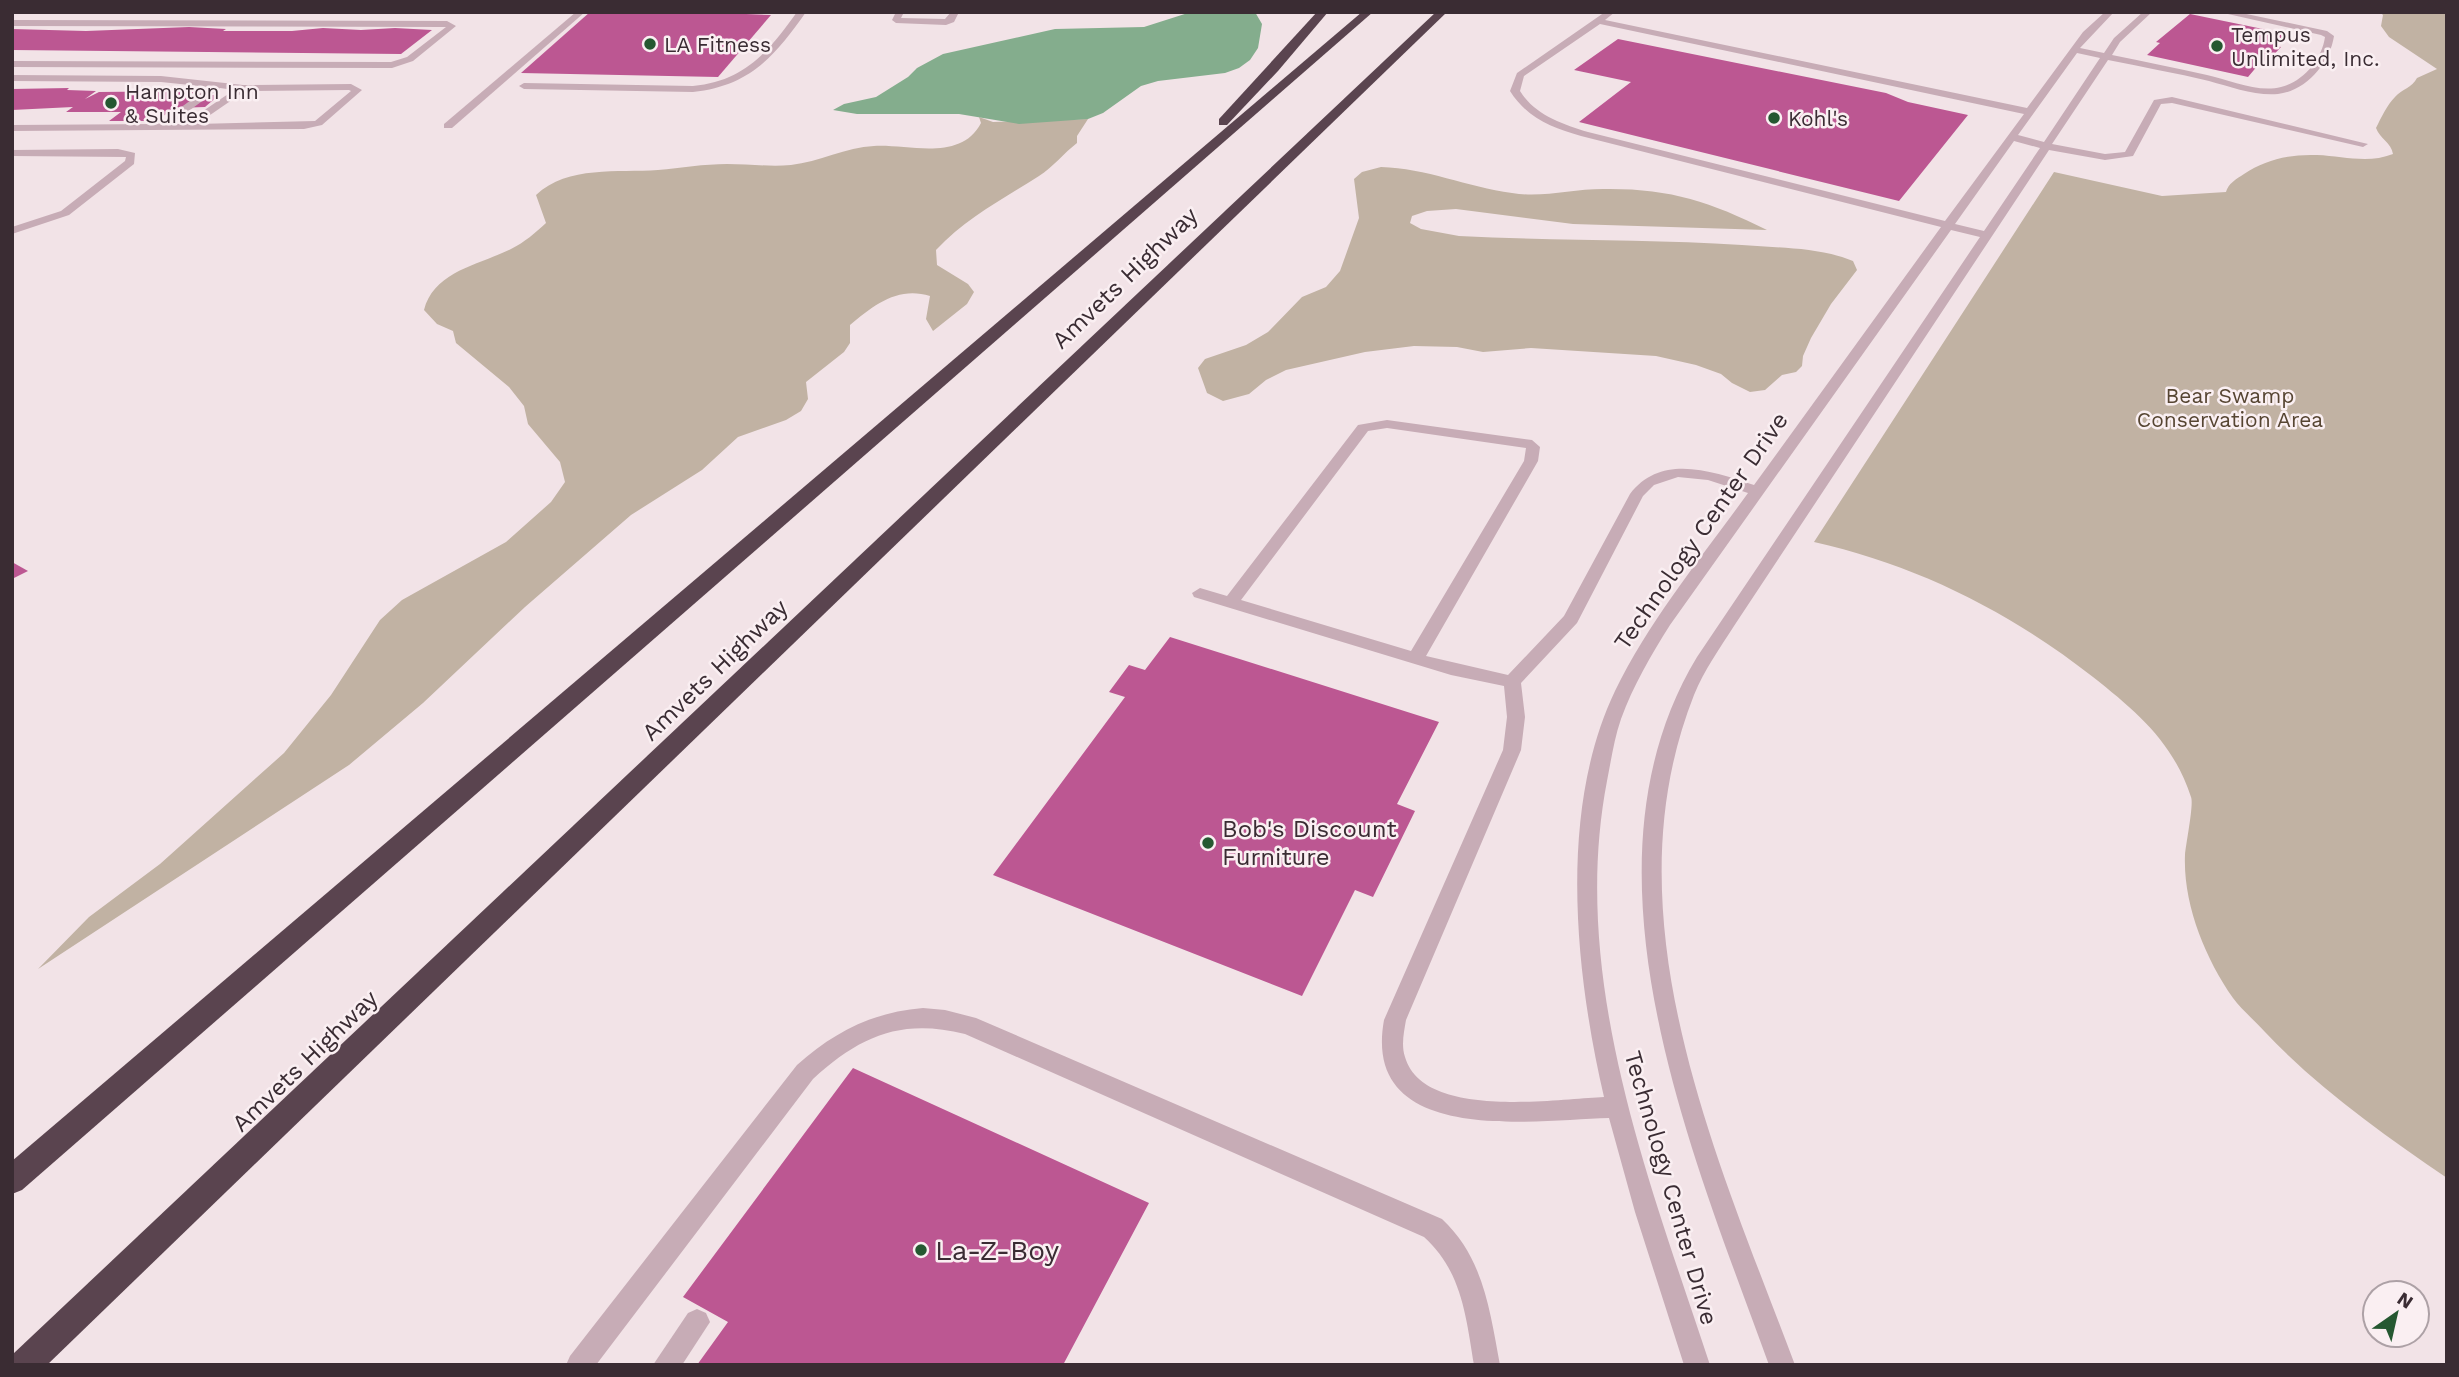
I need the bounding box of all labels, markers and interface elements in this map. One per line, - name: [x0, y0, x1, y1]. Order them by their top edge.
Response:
- place label: Tempus Unlimited, Inc.: [2231, 22, 2380, 71]
- place label: LA Fitness: [664, 32, 771, 57]
- marker: LA Fitness: [642, 36, 658, 52]
- marker: Tempus Unlimited, Inc.: [2209, 38, 2225, 54]
- place label: Hampton Inn & Suites: [125, 79, 259, 128]
- marker: Hampton Inn & Suites: [103, 95, 119, 111]
- place label: Kohl's: [1788, 106, 1848, 131]
- marker: Kohl's: [1766, 110, 1782, 126]
- street label: Amvets Highway: [1046, 201, 1204, 355]
- park label: Bear Swamp Conservation Area: [2137, 383, 2323, 432]
- street label: Technology Center Drive: [1608, 407, 1794, 655]
- street label: Amvets Highway: [636, 593, 794, 747]
- place label: Bob's Discount Furniture: [1222, 815, 1396, 871]
- marker: Bob's Discount Furniture: [1200, 835, 1216, 851]
- street label: Amvets Highway: [226, 984, 384, 1138]
- street label: Technology Center Drive: [1618, 1048, 1724, 1328]
- place label: La-Z-Boy: [935, 1234, 1060, 1267]
- marker: La-Z-Boy: [913, 1242, 929, 1258]
- north arrow: [2361, 1279, 2431, 1349]
- text: N: [2393, 1287, 2417, 1314]

